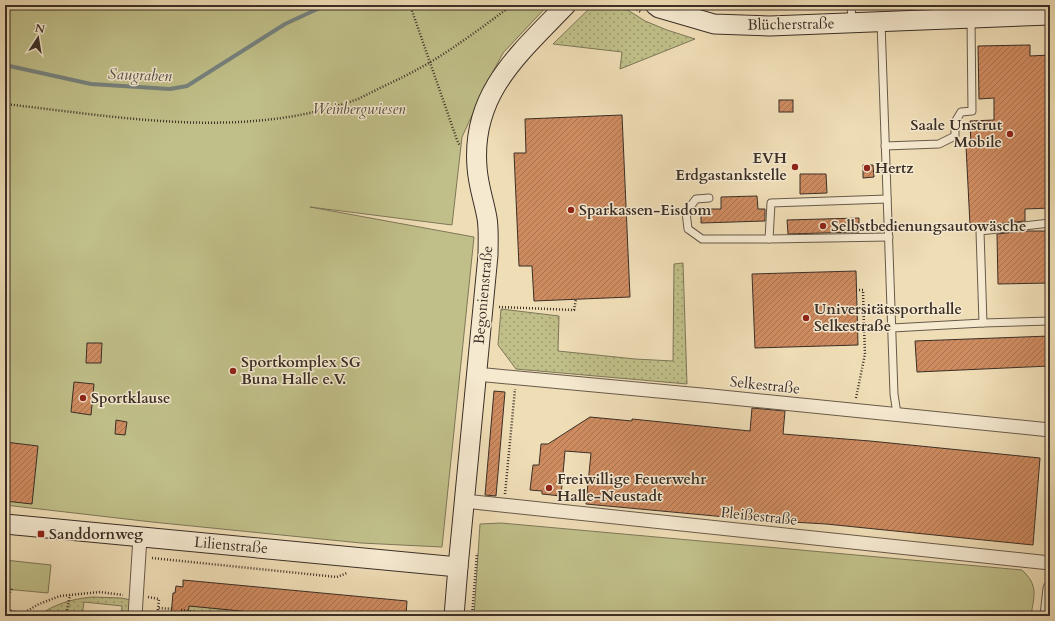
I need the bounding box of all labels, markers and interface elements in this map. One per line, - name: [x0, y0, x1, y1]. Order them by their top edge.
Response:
- street label: Blücherstraße: [747, 13, 835, 35]
- north arrow: [18, 18, 58, 58]
- text: N: [34, 20, 47, 37]
- water label: Saugraben: [108, 63, 173, 87]
- park label: Weinbergwiesen: [313, 99, 406, 119]
- place label: Saale Unstrut Mobile: [910, 115, 1003, 152]
- marker: Saale Unstrut Mobile: [1005, 129, 1015, 139]
- place label: EVH Erdgastankstelle: [675, 148, 787, 185]
- place label: Hertz: [875, 158, 914, 178]
- marker: EVH Erdgastankstelle: [790, 162, 800, 172]
- marker: Hertz: [862, 163, 872, 173]
- place label: Sparkassen-Eisdom: [579, 200, 712, 220]
- marker: Sparkassen-Eisdom: [566, 205, 576, 215]
- place label: Selbstbedienungsautowäsche: [831, 216, 1026, 236]
- marker: Selbstbedienungsautowäsche: [818, 221, 828, 231]
- street label: Begonienstraße: [469, 245, 497, 345]
- place label: Universitätssporthalle Selkestraße: [814, 299, 962, 336]
- marker: Universitätssporthalle Selkestraße: [801, 313, 811, 323]
- place label: Sportkomplex SG Buna Halle e.V.: [241, 352, 361, 389]
- marker: Sportkomplex SG Buna Halle e.V.: [228, 366, 238, 376]
- street label: Selkestraße: [729, 371, 801, 399]
- place label: Sportklause: [91, 388, 170, 408]
- marker: Sportklause: [78, 393, 88, 403]
- place label: Freiwillige Feuerwehr Halle-Neustadt: [557, 469, 707, 506]
- marker: Freiwillige Feuerwehr Halle-Neustadt: [544, 483, 554, 493]
- street label: Pleißestraße: [720, 502, 798, 530]
- place label: Sanddornweg: [49, 524, 143, 544]
- marker: Sanddornweg: [36, 529, 46, 539]
- street label: Lilienstraße: [193, 532, 269, 558]

